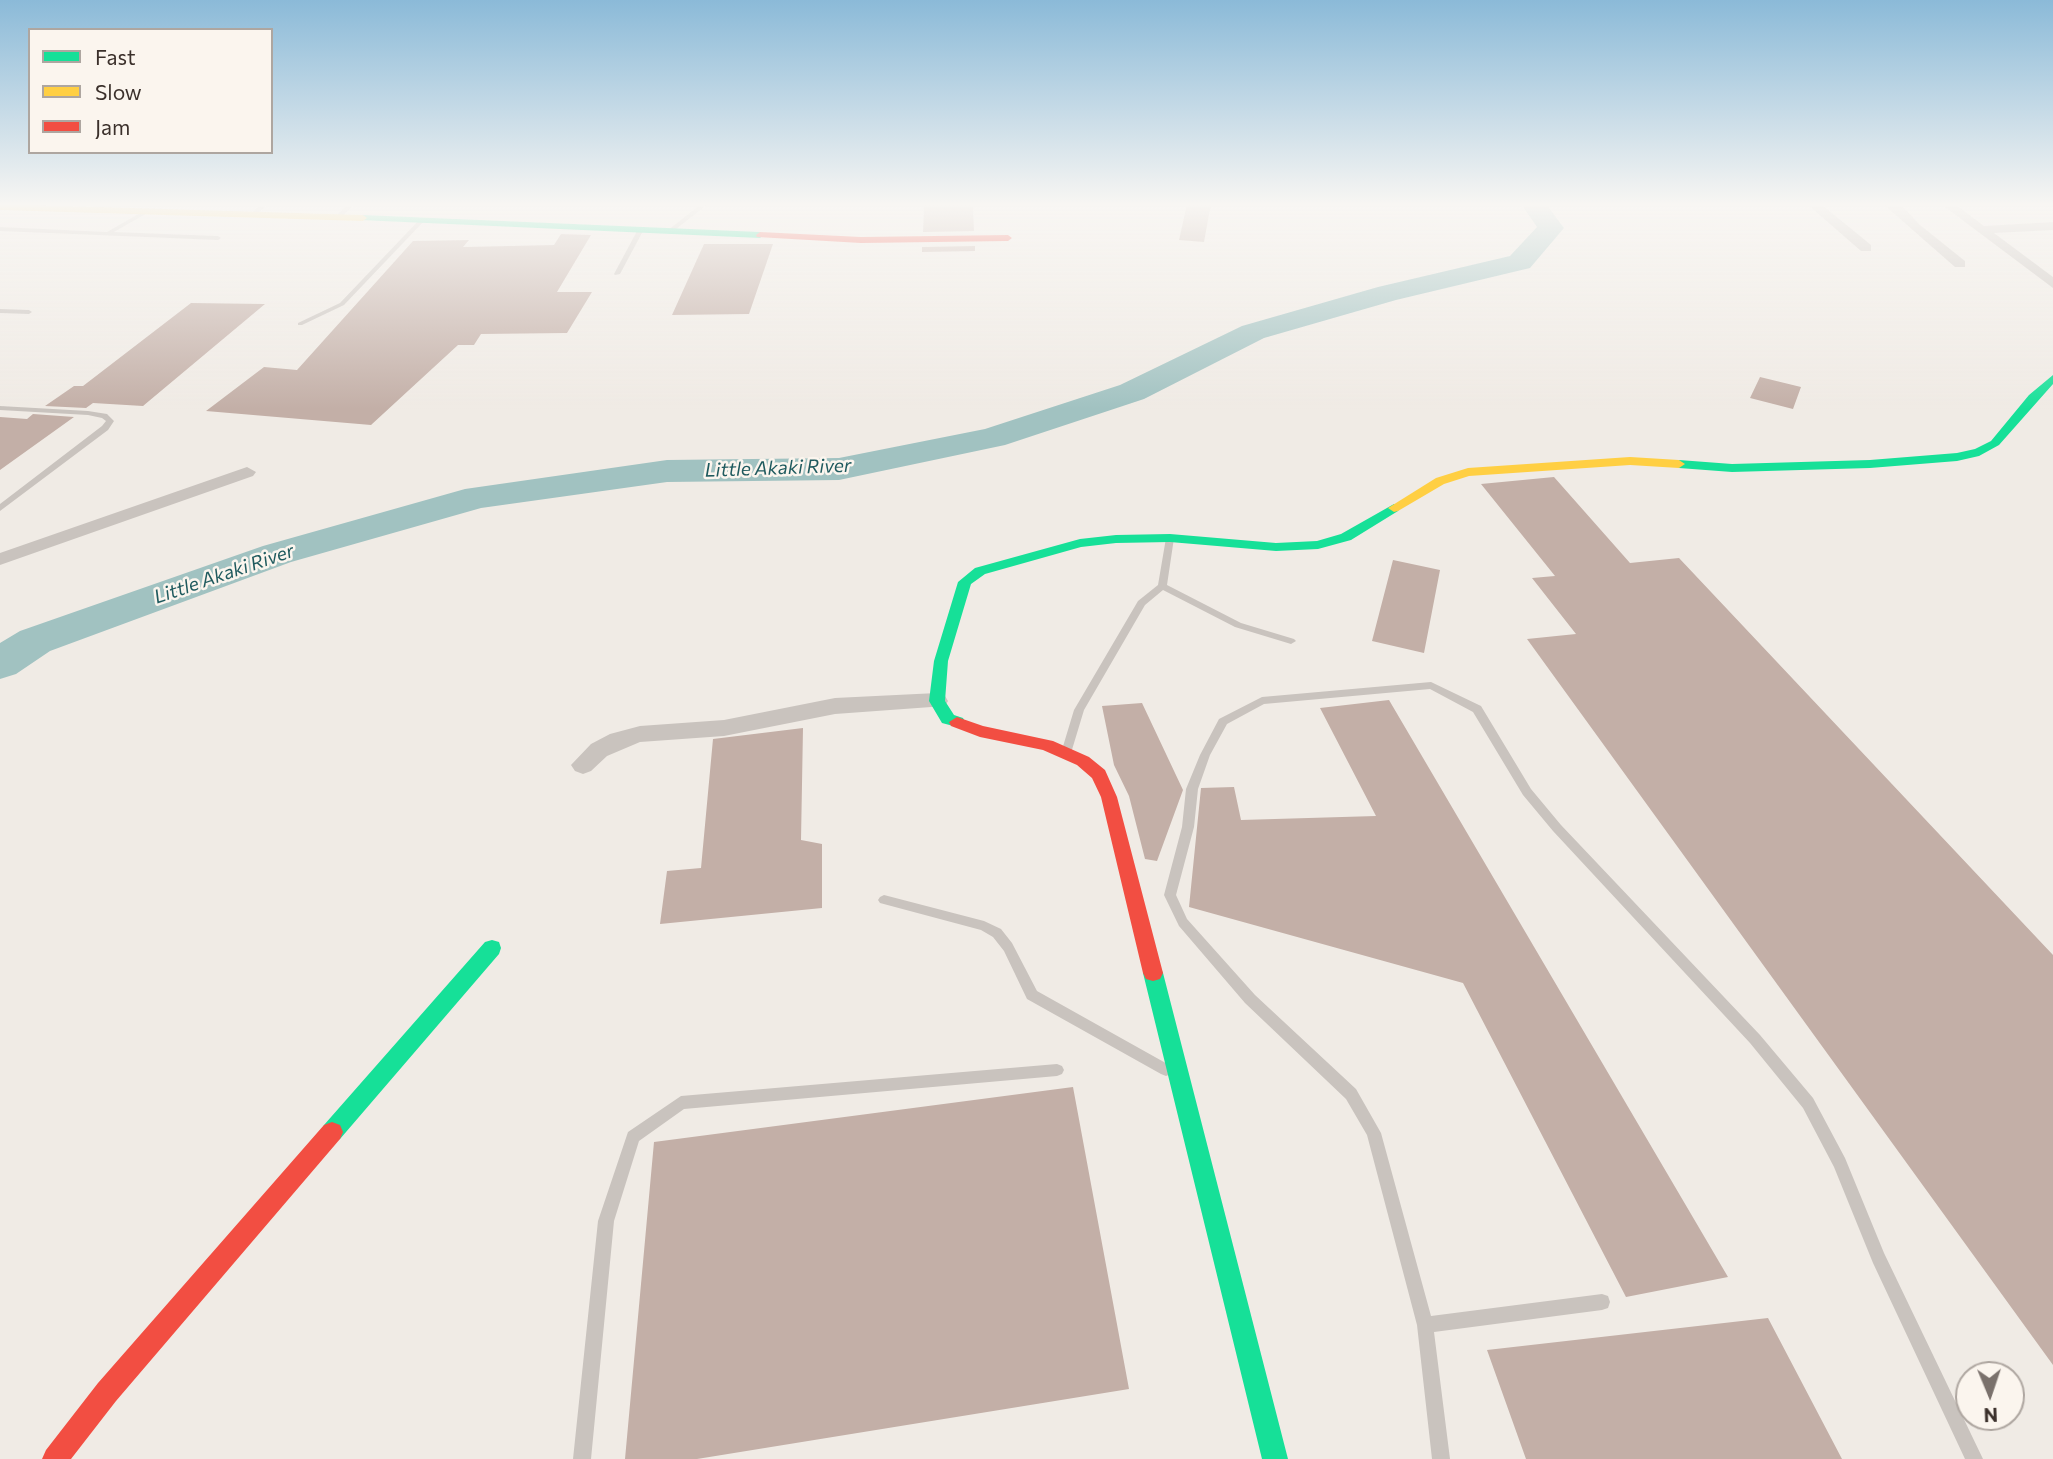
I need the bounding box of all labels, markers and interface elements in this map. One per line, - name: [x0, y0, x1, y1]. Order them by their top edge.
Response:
- legend: [28, 28, 273, 154]
- text: Fast: [95, 44, 136, 69]
- text: Slow: [95, 79, 142, 104]
- text: Jam: [95, 114, 130, 139]
- water label: Little Akaki River: [704, 454, 852, 482]
- water label: Little Akaki River: [151, 539, 297, 609]
- north arrow: [1955, 1361, 2025, 1431]
- text: N: [1983, 1404, 1998, 1427]

